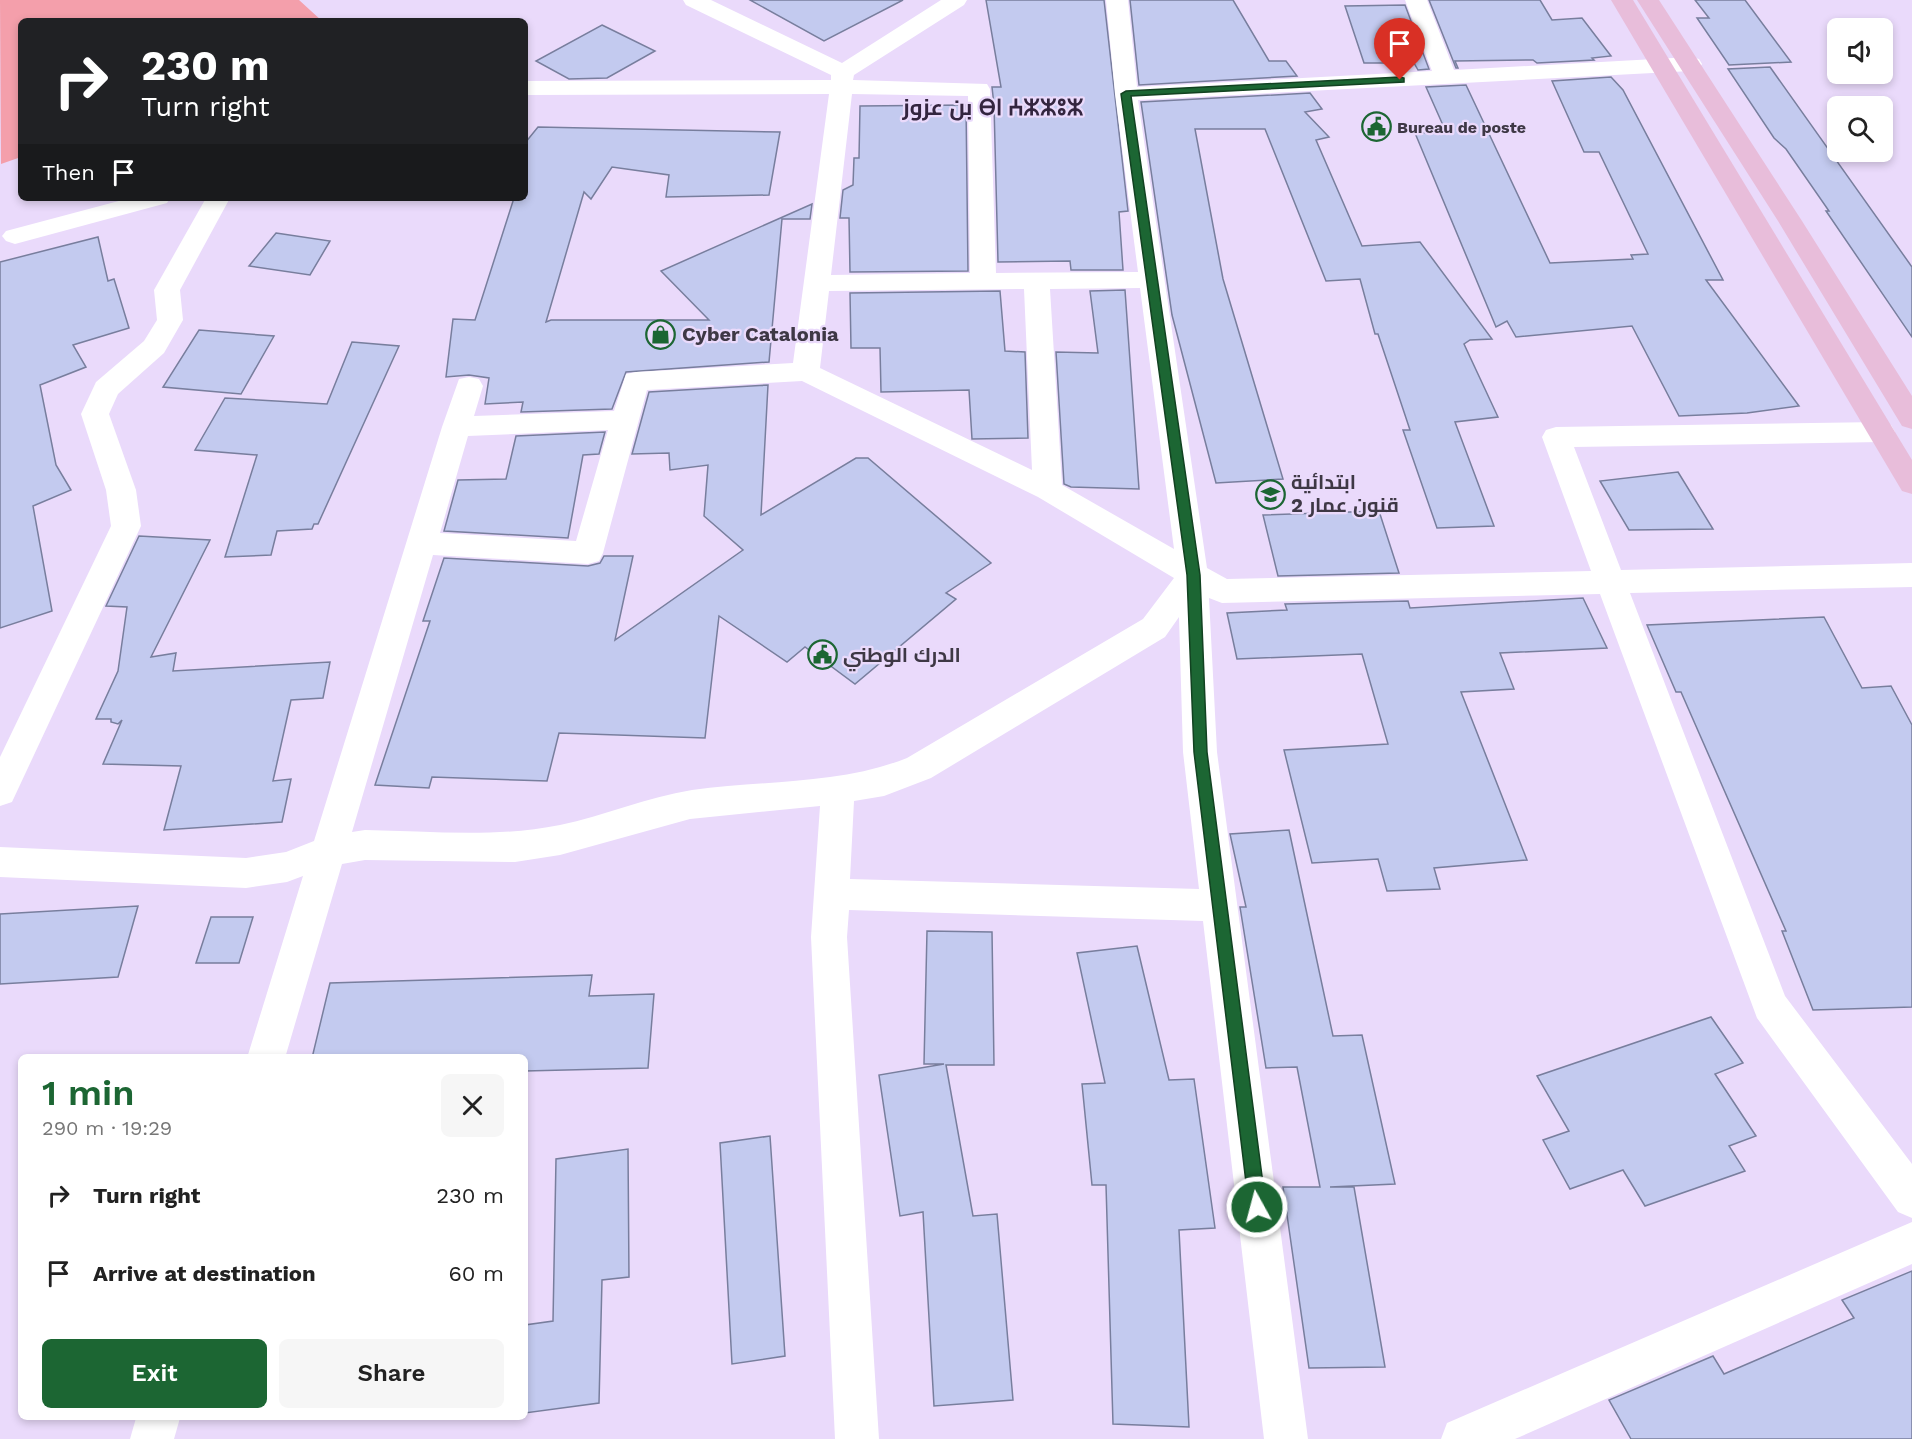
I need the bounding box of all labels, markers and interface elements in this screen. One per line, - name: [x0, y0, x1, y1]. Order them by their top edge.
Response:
- pin: [1374, 18, 1425, 80]
- map controls: [1827, 18, 1893, 162]
- button: sound: [1827, 18, 1893, 84]
- icon: arrive: [1383, 27, 1416, 60]
- text: 230 m: [141, 41, 270, 90]
- icon: right: [42, 42, 120, 120]
- text: Turn right: [141, 91, 270, 123]
- district label: بن عزوز ⴱⵏ ⵄⵣⵣⵓⵣ: [902, 95, 1084, 121]
- button: search: [1827, 96, 1893, 162]
- public building icon: Bureau de poste: [1360, 111, 1392, 143]
- place label: Bureau de poste: [1397, 118, 1526, 137]
- icon: arrive: [107, 156, 140, 189]
- text: Then: [42, 160, 95, 185]
- shop icon: Cyber Catalonia: [645, 318, 677, 350]
- place label: Cyber Catalonia: [682, 322, 839, 346]
- place label: ابتدائية قنون عمار 2: [1291, 470, 1399, 517]
- school or university icon: ابتدائية قنون عمار 2: [1254, 478, 1286, 510]
- public building icon: الدرك الوطني: [806, 639, 838, 671]
- place label: الدرك الوطني: [843, 643, 961, 672]
- text: 1 min: [42, 1072, 134, 1114]
- button: close: [441, 1074, 504, 1137]
- text: 290 m · 19:29: [42, 1116, 172, 1140]
- position arrow: [1225, 1175, 1289, 1239]
- icon: right: [42, 1179, 75, 1212]
- text: Turn right: [93, 1183, 200, 1208]
- text: 230 m: [436, 1183, 504, 1208]
- icon: arrive: [42, 1257, 75, 1290]
- text: Arrive at destination: [93, 1261, 316, 1286]
- text: 60 m: [448, 1261, 504, 1286]
- button: Exit: [42, 1339, 267, 1408]
- button: Share: [279, 1339, 504, 1408]

